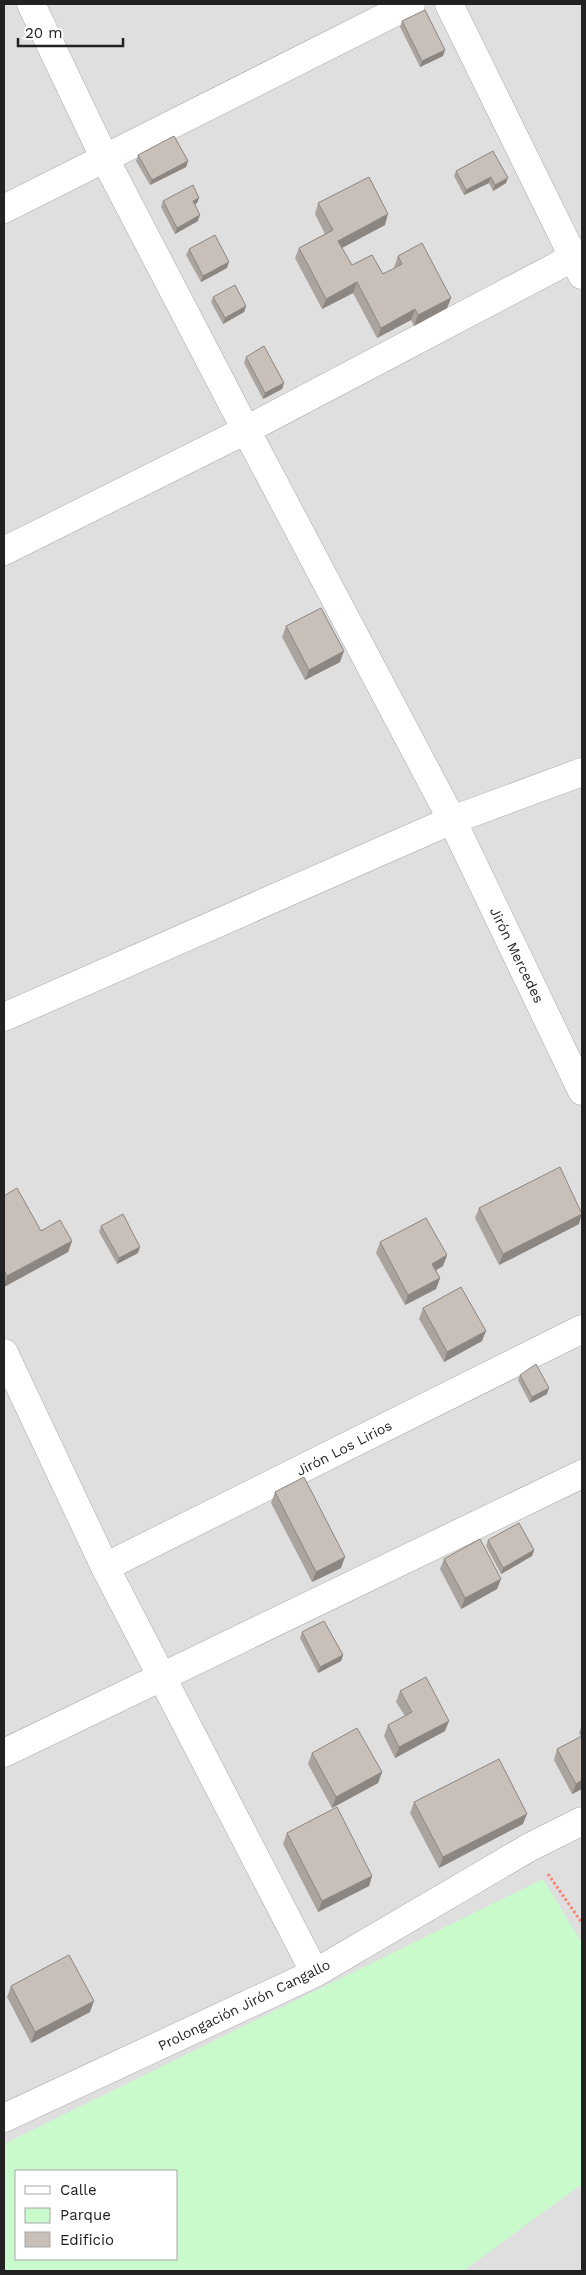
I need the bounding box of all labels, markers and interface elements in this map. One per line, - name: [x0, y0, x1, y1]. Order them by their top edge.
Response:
- scale bar: [18, 15, 122, 47]
- text: 20 m: [25, 24, 63, 42]
- street label: Jirón Mercedes: [487, 905, 547, 1005]
- street label: Jirón Los Lirios: [294, 1417, 394, 1479]
- street label: Prolongación Jirón Cangallo: [155, 1956, 333, 2054]
- legend: [15, 2170, 178, 2260]
- text: Calle: [60, 2181, 97, 2199]
- text: Parque: [60, 2206, 111, 2224]
- text: Edificio: [60, 2231, 114, 2249]

